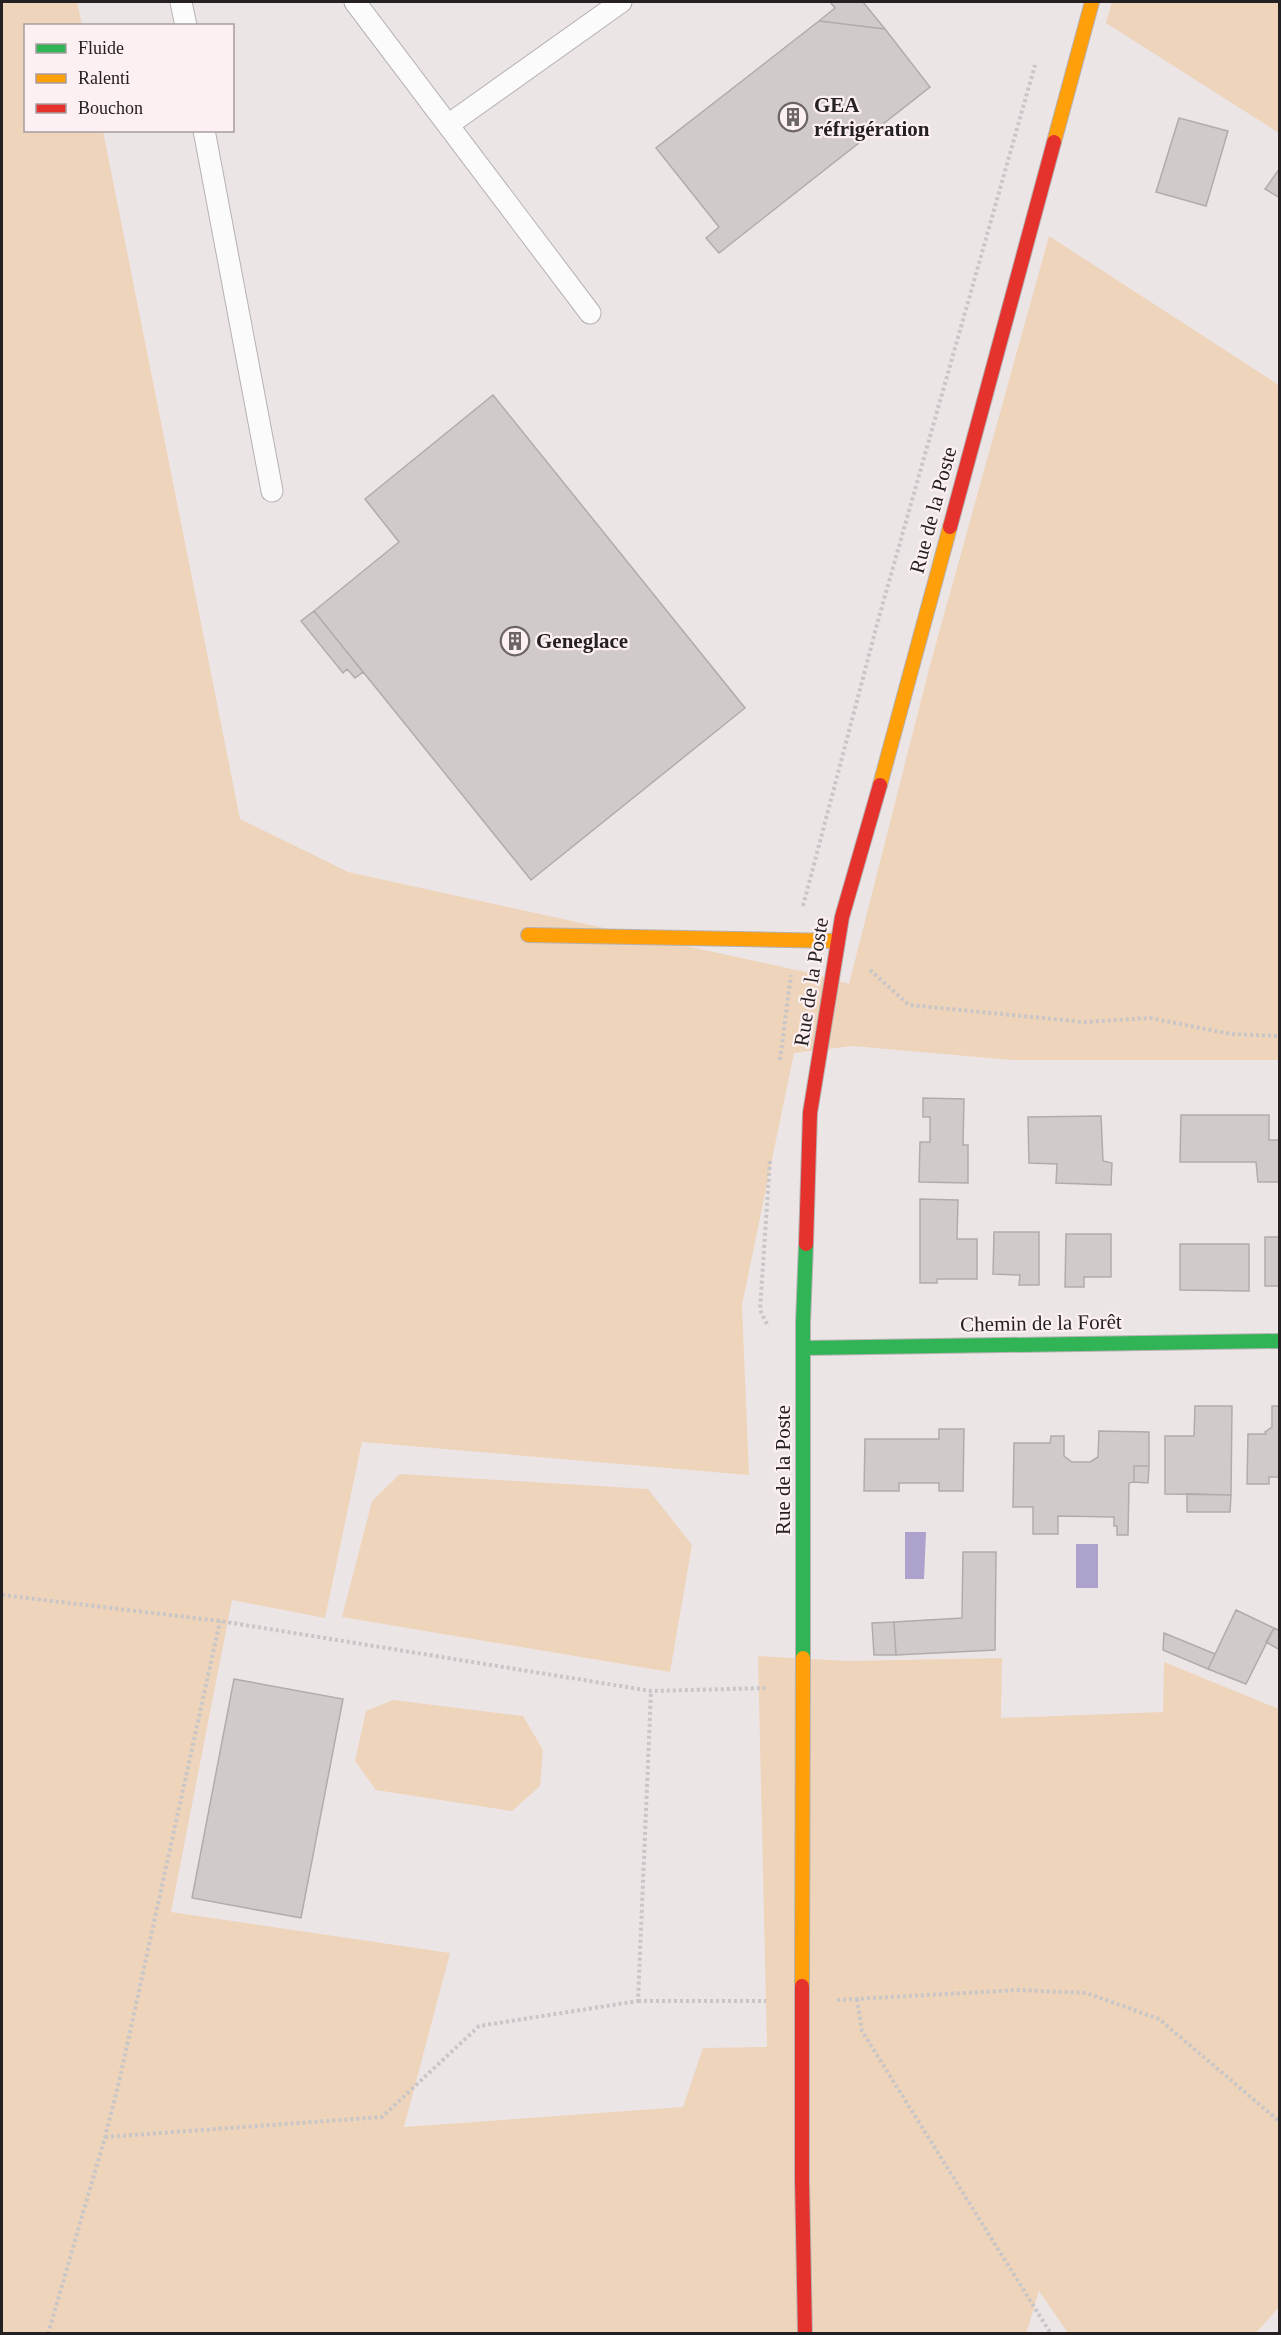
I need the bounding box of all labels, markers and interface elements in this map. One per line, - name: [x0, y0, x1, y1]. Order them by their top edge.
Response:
- legend: [24, 24, 234, 132]
- text: Fluide: [78, 38, 124, 58]
- text: Ralenti: [78, 68, 130, 88]
- place label: GEA réfrigération: [814, 93, 930, 141]
- text: Bouchon: [78, 98, 143, 118]
- building icon: GEA réfrigération: [777, 101, 809, 133]
- street label: Rue de la Poste: [905, 444, 961, 576]
- building icon: Geneglace: [499, 625, 531, 657]
- place label: Geneglace: [536, 629, 628, 653]
- street label: Rue de la Poste: [789, 916, 833, 1048]
- street label: Chemin de la Forêt: [960, 1310, 1122, 1336]
- street label: Rue de la Poste: [771, 1405, 795, 1535]

